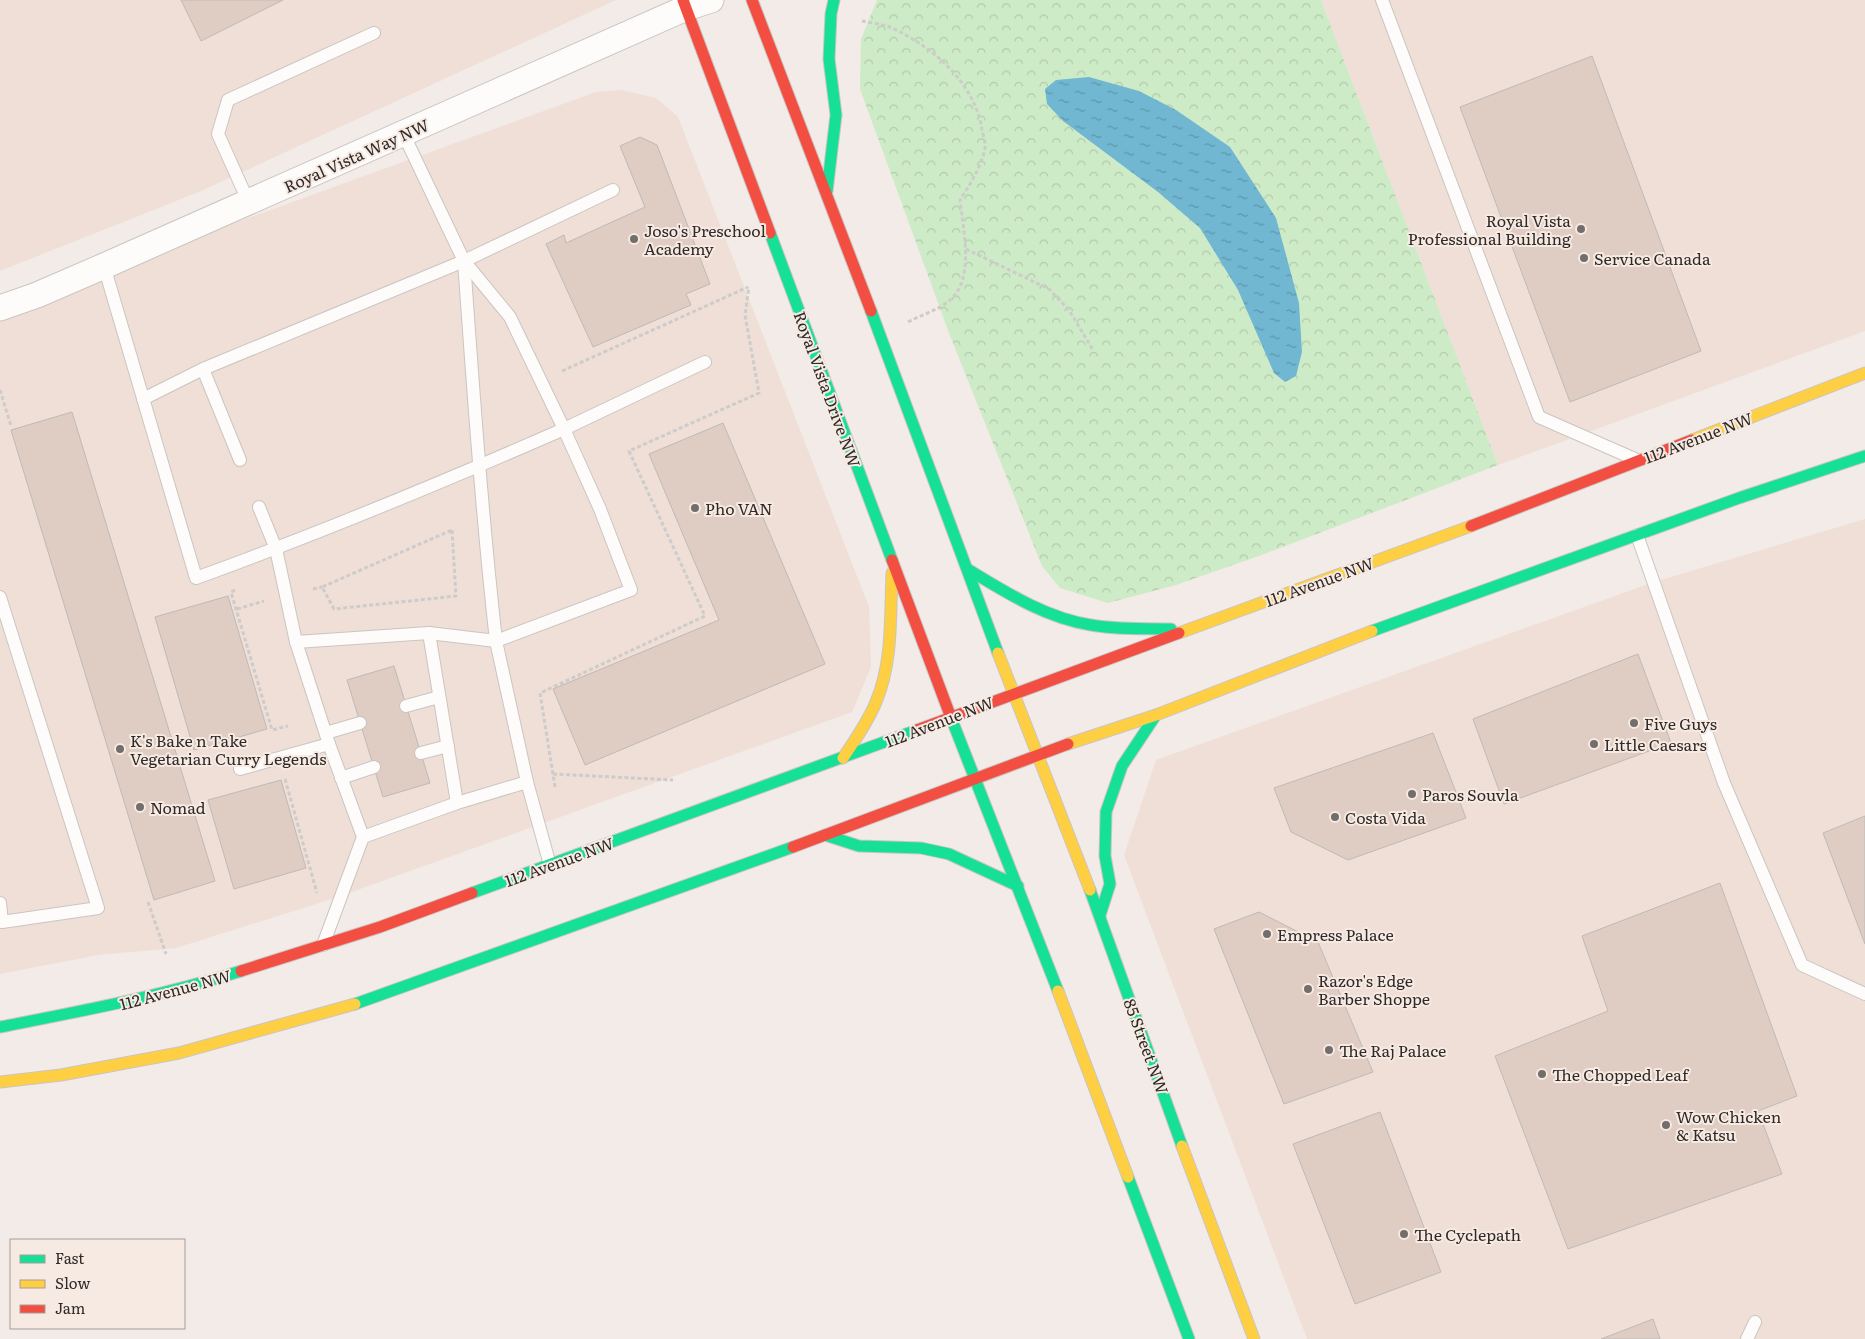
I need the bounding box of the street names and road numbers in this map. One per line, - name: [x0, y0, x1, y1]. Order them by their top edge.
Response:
- street label: Royal Vista Way NW: [280, 112, 433, 198]
- street label: Royal Vista Drive NW: [789, 308, 868, 471]
- street label: 112 Avenue NW: [1640, 405, 1756, 469]
- street label: 112 Avenue NW: [1261, 550, 1377, 612]
- street label: 112 Avenue NW: [881, 689, 997, 753]
- street label: 112 Avenue NW: [501, 830, 617, 892]
- street label: 112 Avenue NW: [117, 962, 234, 1015]
- street label: 85 Street NW: [1119, 995, 1176, 1098]

